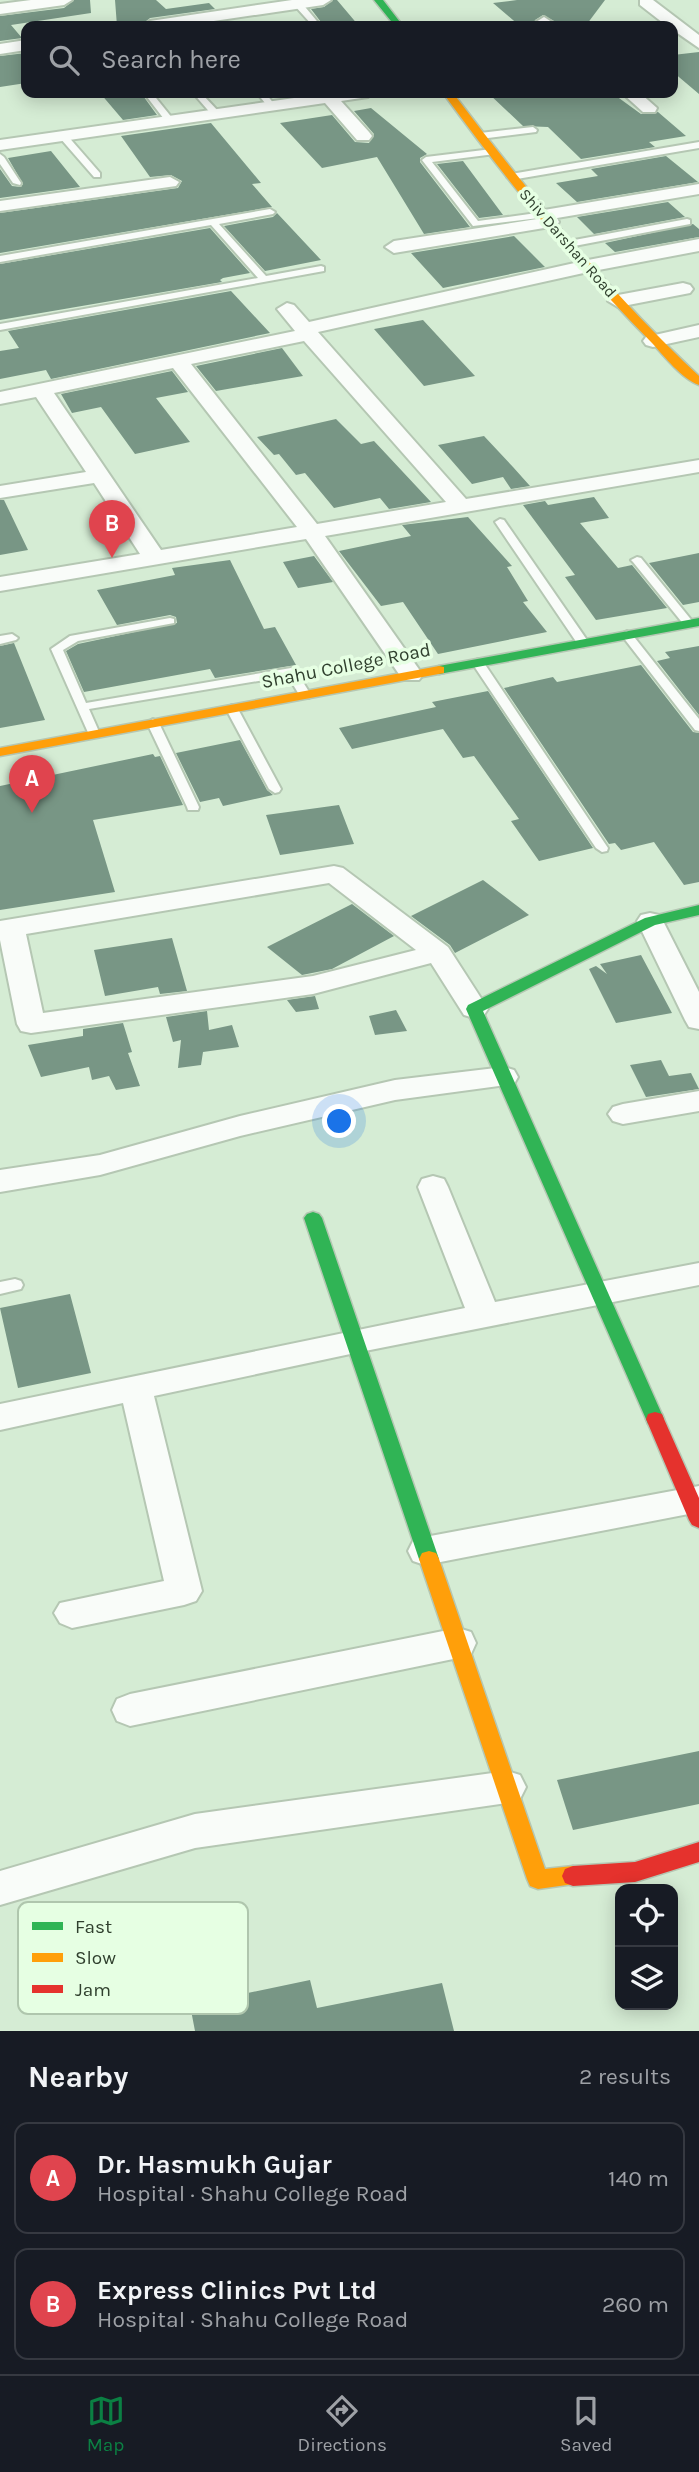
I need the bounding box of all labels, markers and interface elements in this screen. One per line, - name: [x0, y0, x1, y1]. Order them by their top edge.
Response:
- search box: [21, 21, 678, 98]
- icon: search: [45, 41, 83, 79]
- text: Search here: [101, 44, 241, 75]
- street label: Shiv Darshan Road: [515, 185, 621, 301]
- pin: B: [89, 500, 135, 558]
- street label: Shahu College Road: [259, 639, 433, 693]
- pin: A: [9, 755, 55, 813]
- your location: [322, 1104, 356, 1138]
- map controls: [615, 1884, 678, 2010]
- button: locate: [615, 1884, 678, 1947]
- legend: [18, 1902, 248, 2014]
- text: Fast: [75, 1916, 112, 1938]
- text: Slow: [75, 1947, 116, 1969]
- button: layers: [615, 1947, 678, 2010]
- text: Jam: [75, 1979, 111, 2001]
- text: Nearby: [28, 2059, 128, 2095]
- text: 2 results: [579, 2063, 671, 2090]
- text: Dr. Hasmukh Gujar: [97, 2149, 332, 2180]
- text: A: [46, 2165, 60, 2192]
- text: 140 m: [608, 2165, 669, 2192]
- text: Hospital · Shahu College Road: [97, 2180, 408, 2207]
- text: Express Clinics Pvt Ltd: [97, 2275, 377, 2306]
- text: B: [46, 2291, 60, 2318]
- text: 260 m: [602, 2291, 669, 2318]
- text: Hospital · Shahu College Road: [97, 2306, 408, 2333]
- tab: Map: [87, 2392, 125, 2456]
- tab: Directions: [298, 2392, 387, 2456]
- tab: Saved: [560, 2392, 612, 2456]

